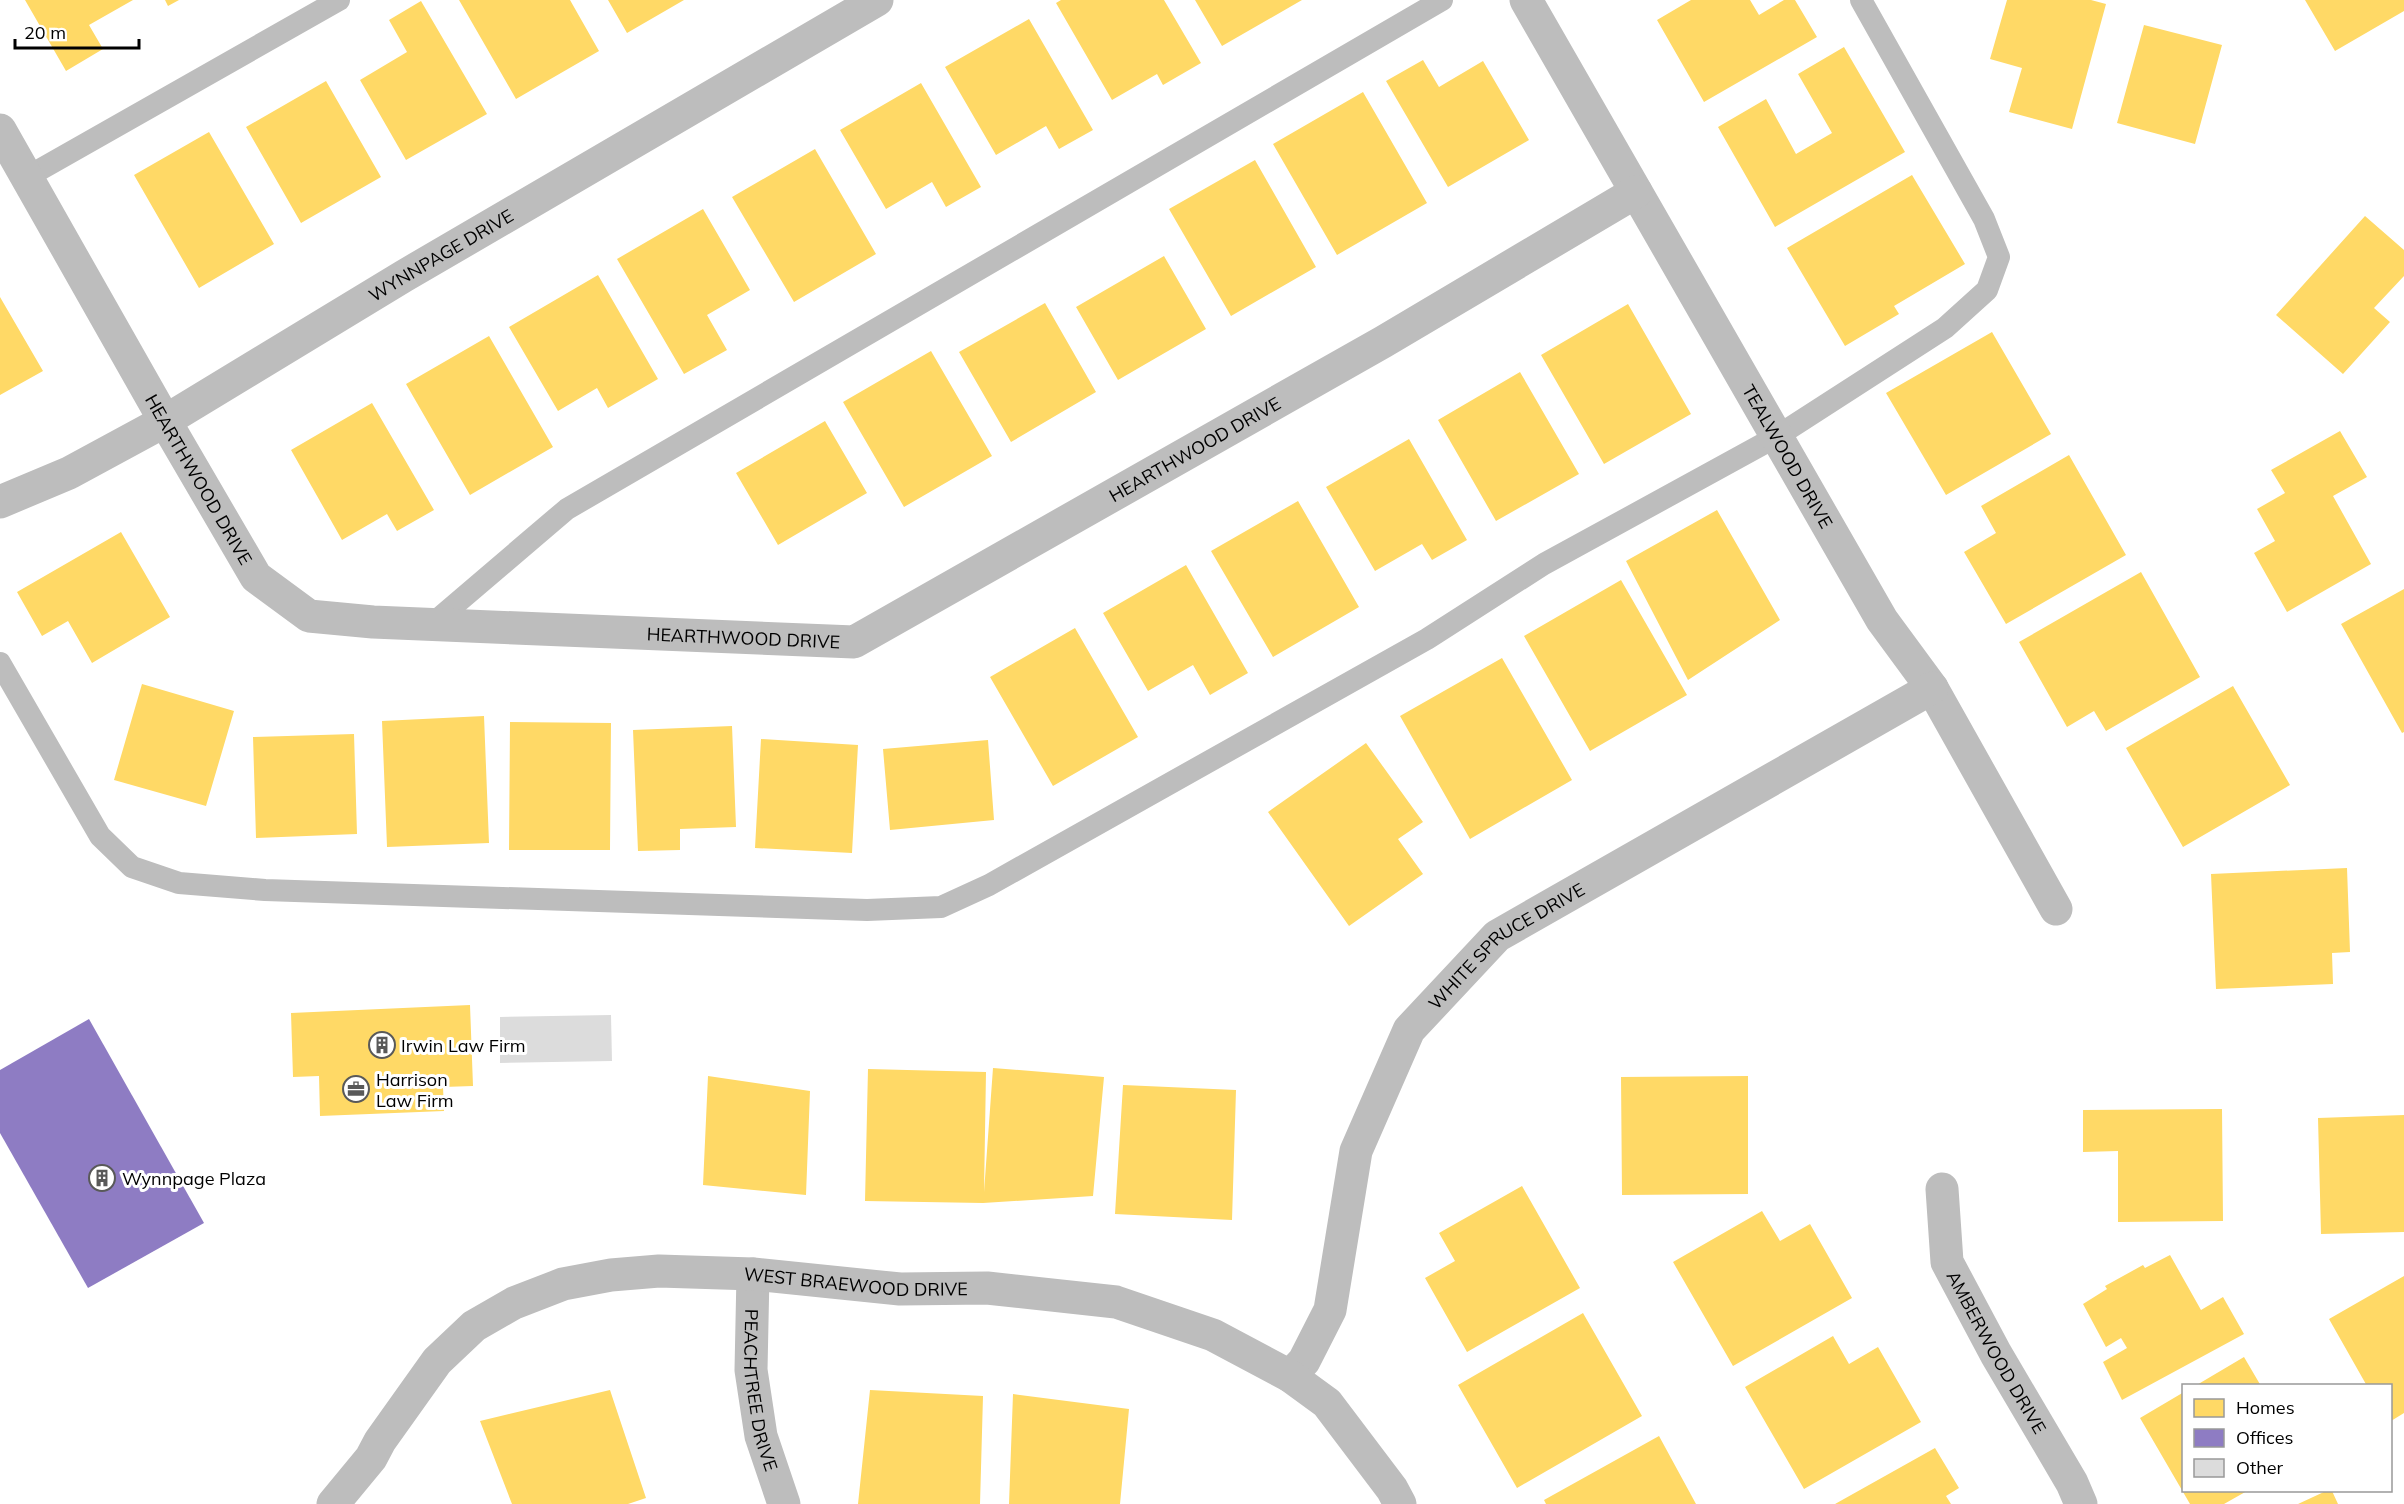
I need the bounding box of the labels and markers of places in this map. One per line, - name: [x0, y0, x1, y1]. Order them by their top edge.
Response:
- building icon: Irwin Law Firm: [367, 1030, 397, 1060]
- place label: Irwin Law Firm: [401, 1034, 526, 1057]
- place label: Harrison Law Firm: [376, 1068, 454, 1112]
- office icon: Harrison Law Firm: [341, 1074, 371, 1104]
- building icon: Wynnpage Plaza: [87, 1163, 117, 1193]
- place label: Wynnpage Plaza: [122, 1167, 266, 1190]

